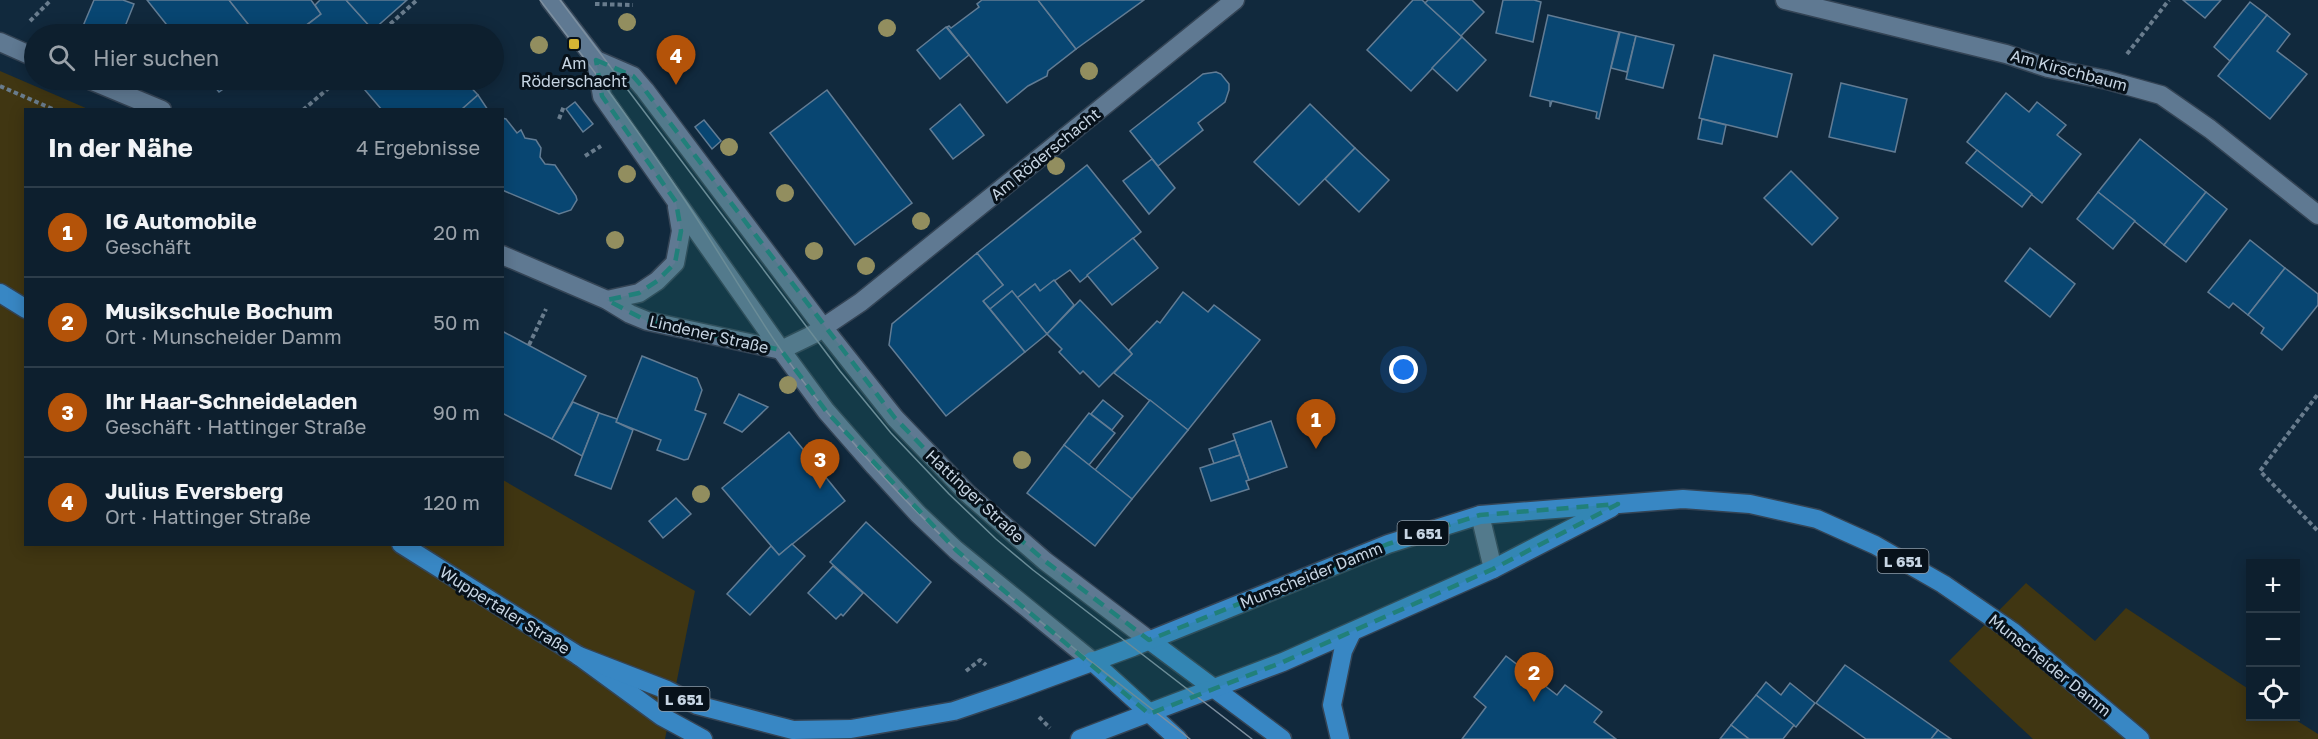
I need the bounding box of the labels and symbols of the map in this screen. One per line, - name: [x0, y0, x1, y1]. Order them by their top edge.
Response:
- pin: 4: [656, 36, 696, 85]
- marker: Am Röderschacht: [567, 37, 581, 51]
- street label: Am Kirschbaum: [2008, 45, 2130, 95]
- place label: Am Röderschacht: [521, 53, 627, 91]
- street label: Am Röderschacht: [986, 104, 1104, 204]
- street label: Lindener Straße: [647, 311, 771, 357]
- your location: [1389, 355, 1418, 384]
- pin: 1: [1296, 400, 1336, 449]
- pin: 3: [800, 440, 840, 489]
- street label: Hattinger Straße: [922, 445, 1028, 547]
- road number: L 651: [1398, 521, 1448, 545]
- street label: Munscheider Damm: [1237, 537, 1385, 613]
- road number: L 651: [1878, 549, 1928, 573]
- street label: Wuppertaler Straße: [436, 562, 574, 658]
- street label: Munscheider Damm: [1985, 609, 2115, 721]
- pin: 2: [1514, 652, 1553, 702]
- road number: L 651: [658, 687, 710, 711]

